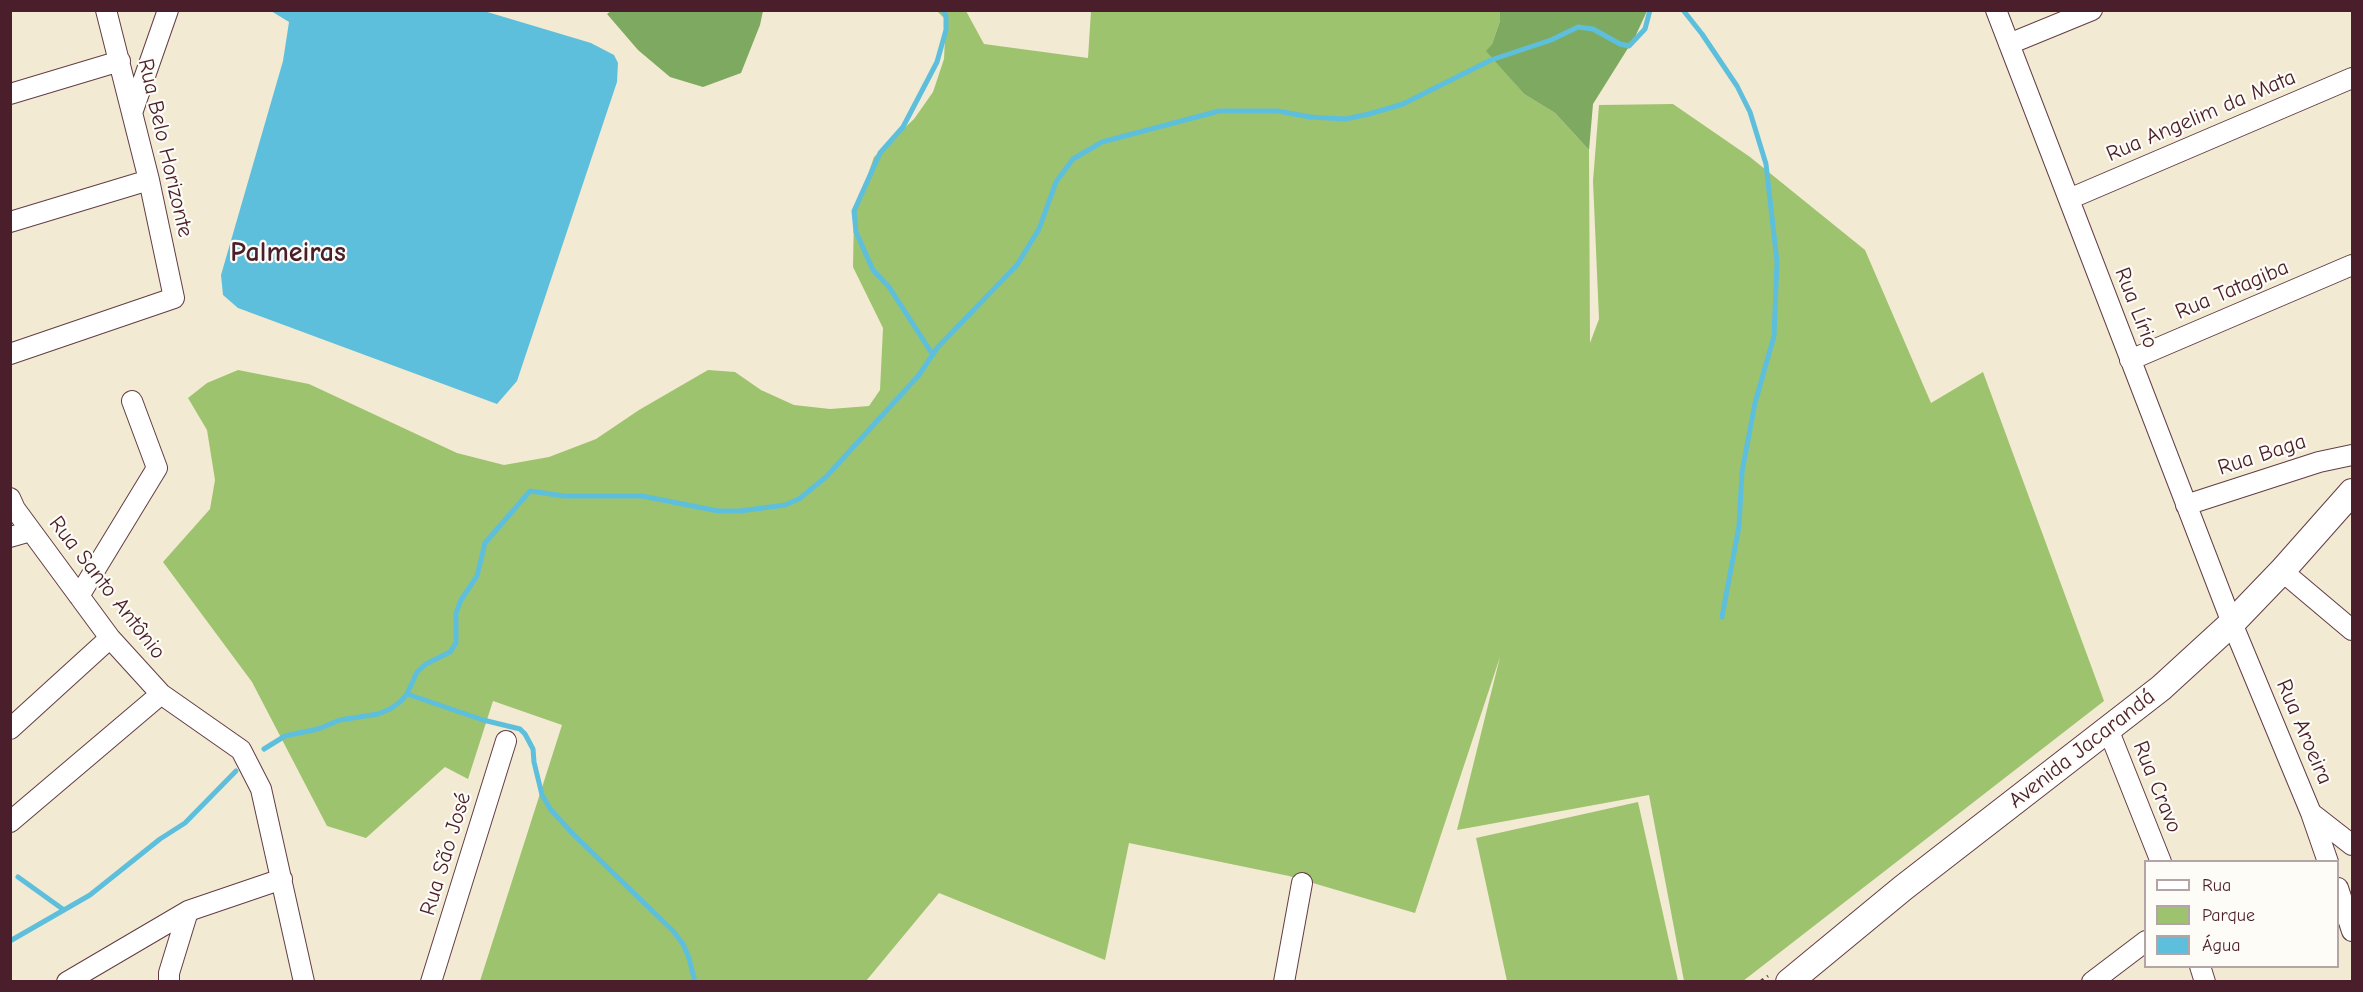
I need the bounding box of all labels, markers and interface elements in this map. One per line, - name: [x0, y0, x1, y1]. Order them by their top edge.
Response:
- street label: Rua Belo Horizonte: [132, 56, 198, 240]
- street label: Rua Angelim da Mata: [2102, 64, 2300, 168]
- district label: Palmeiras: [230, 236, 346, 270]
- street label: Rua Tatagiba: [2171, 254, 2293, 326]
- street label: Rua Lírio: [2109, 264, 2163, 352]
- street label: Rua Baga: [2215, 428, 2309, 482]
- street label: Rua Santo Antônio: [43, 511, 171, 665]
- street label: Rua Aroeira: [2270, 676, 2338, 788]
- street label: Avenida Jacarandá: [2004, 684, 2160, 814]
- street label: Rua Cravo: [2127, 737, 2187, 837]
- street label: Rua São José: [415, 789, 477, 919]
- legend: [2144, 860, 2339, 968]
- text: Rua: [2202, 875, 2231, 896]
- text: Parque: [2202, 905, 2255, 926]
- text: Água: [2202, 935, 2240, 956]

